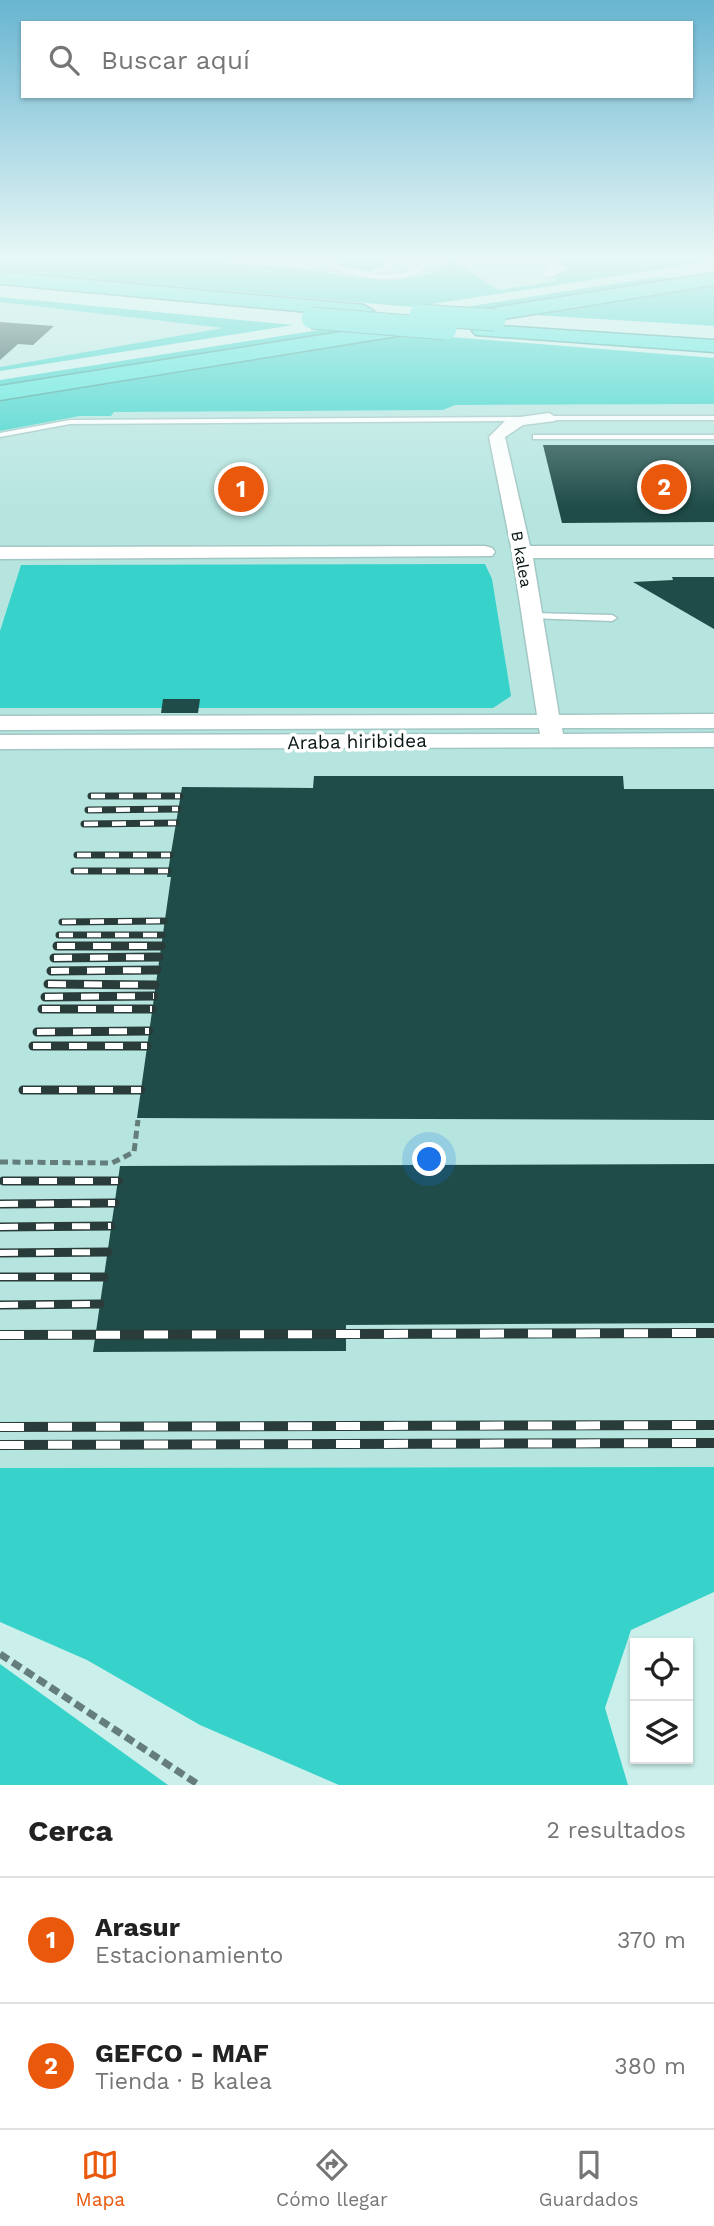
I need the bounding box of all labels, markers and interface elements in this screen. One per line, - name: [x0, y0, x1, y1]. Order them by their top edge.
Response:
- search box: [21, 21, 693, 98]
- icon: search: [45, 41, 83, 79]
- text: Buscar aquí: [101, 45, 250, 75]
- pin: 2: [641, 461, 687, 513]
- pin: 1: [218, 463, 264, 515]
- street label: B kalea: [507, 529, 536, 589]
- street label: Araba hiribidea: [287, 729, 427, 754]
- your location: [412, 1142, 446, 1176]
- map controls: [630, 1638, 693, 1764]
- button: locate: [630, 1638, 693, 1701]
- button: layers: [630, 1701, 693, 1764]
- text: Cerca: [28, 1813, 113, 1848]
- text: 2 resultados: [547, 1817, 686, 1844]
- text: Arasur: [95, 1912, 180, 1942]
- text: 1: [46, 1927, 56, 1954]
- text: 370 m: [617, 1927, 686, 1954]
- text: Estacionamiento: [95, 1942, 283, 1969]
- text: GEFCO - MAF: [95, 2038, 269, 2068]
- text: 2: [44, 2053, 58, 2080]
- text: 380 m: [614, 2053, 686, 2080]
- text: Tienda · B kalea: [95, 2068, 272, 2095]
- tab: Mapa: [76, 2146, 125, 2211]
- tab: Cómo llegar: [276, 2146, 388, 2211]
- tab: Guardados: [539, 2146, 638, 2211]

